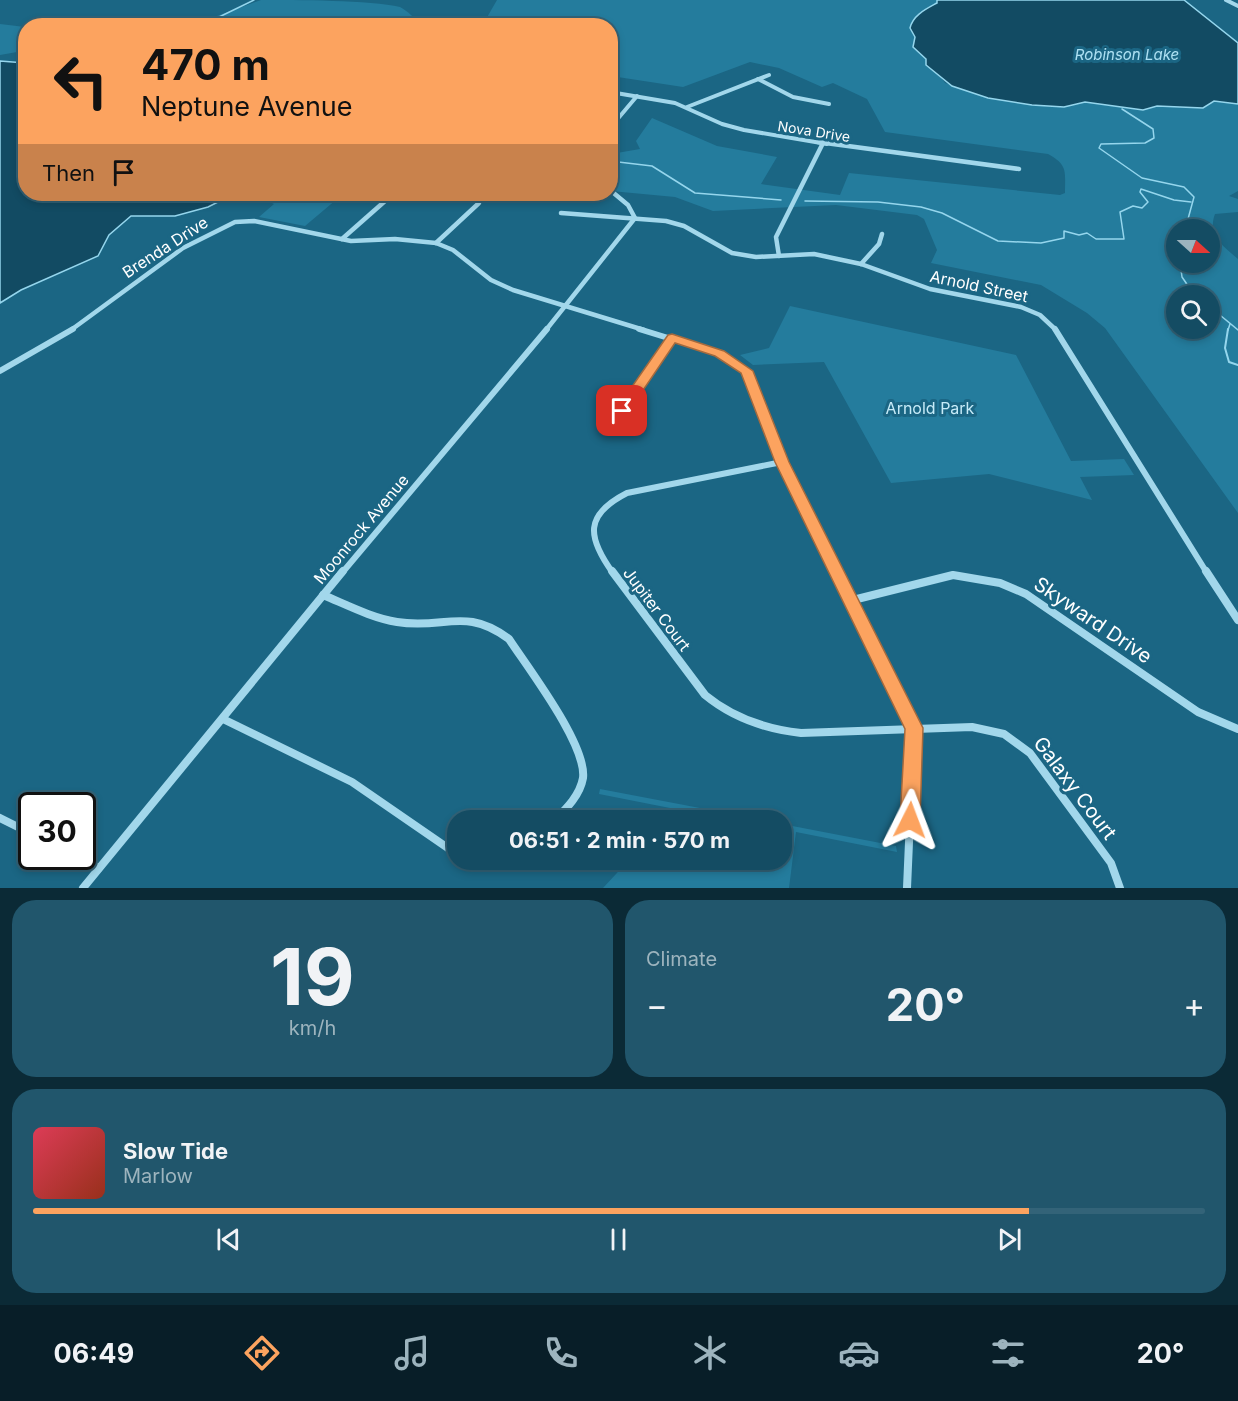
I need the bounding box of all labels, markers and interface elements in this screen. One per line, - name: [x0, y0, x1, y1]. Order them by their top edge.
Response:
- text: 470 m: [141, 39, 270, 90]
- icon: left: [42, 42, 120, 120]
- water label: Robinson Lake: [1075, 45, 1179, 64]
- text: Neptune Avenue: [141, 90, 353, 123]
- street label: Nova Drive: [777, 117, 851, 145]
- icon: arrive: [107, 156, 140, 189]
- text: Then: [42, 160, 95, 186]
- street label: Brenda Drive: [118, 212, 212, 282]
- north arrow: [1166, 219, 1220, 273]
- map controls: [1166, 219, 1220, 339]
- street label: Arnold Street: [928, 266, 1030, 306]
- button: search: [1166, 285, 1220, 339]
- pin: [596, 385, 647, 436]
- icon: arrive: [605, 394, 638, 427]
- park label: Arnold Park: [886, 398, 975, 418]
- street label: Moonrock Avenue: [309, 470, 413, 588]
- street label: Jupiter Court: [619, 563, 695, 655]
- street label: Skyward Drive: [1029, 572, 1157, 668]
- street label: Galaxy Court: [1028, 732, 1122, 845]
- position arrow: [878, 788, 942, 852]
- speed limit sign: 30: [18, 792, 96, 870]
- text: 06:51 · 2 min · 570 m: [509, 827, 730, 853]
- text: 19: [270, 929, 355, 1024]
- text: Climate: [646, 947, 717, 971]
- text: 20°: [886, 977, 965, 1032]
- text: −: [646, 985, 668, 1025]
- text: +: [1183, 985, 1205, 1025]
- text: km/h: [289, 1016, 336, 1040]
- text: Slow Tide: [123, 1138, 228, 1164]
- text: Marlow: [123, 1164, 193, 1188]
- icon: previous: [212, 1223, 245, 1256]
- icon: pause: [602, 1223, 635, 1256]
- icon: next: [993, 1223, 1026, 1256]
- icon: directions: [241, 1332, 283, 1374]
- icon: music: [391, 1332, 433, 1374]
- icon: phone: [540, 1332, 582, 1374]
- icon: climate: [689, 1332, 731, 1374]
- icon: car: [838, 1332, 880, 1374]
- icon: filters: [987, 1332, 1029, 1374]
- text: 06:49: [54, 1337, 134, 1370]
- text: 20°: [1137, 1337, 1184, 1370]

